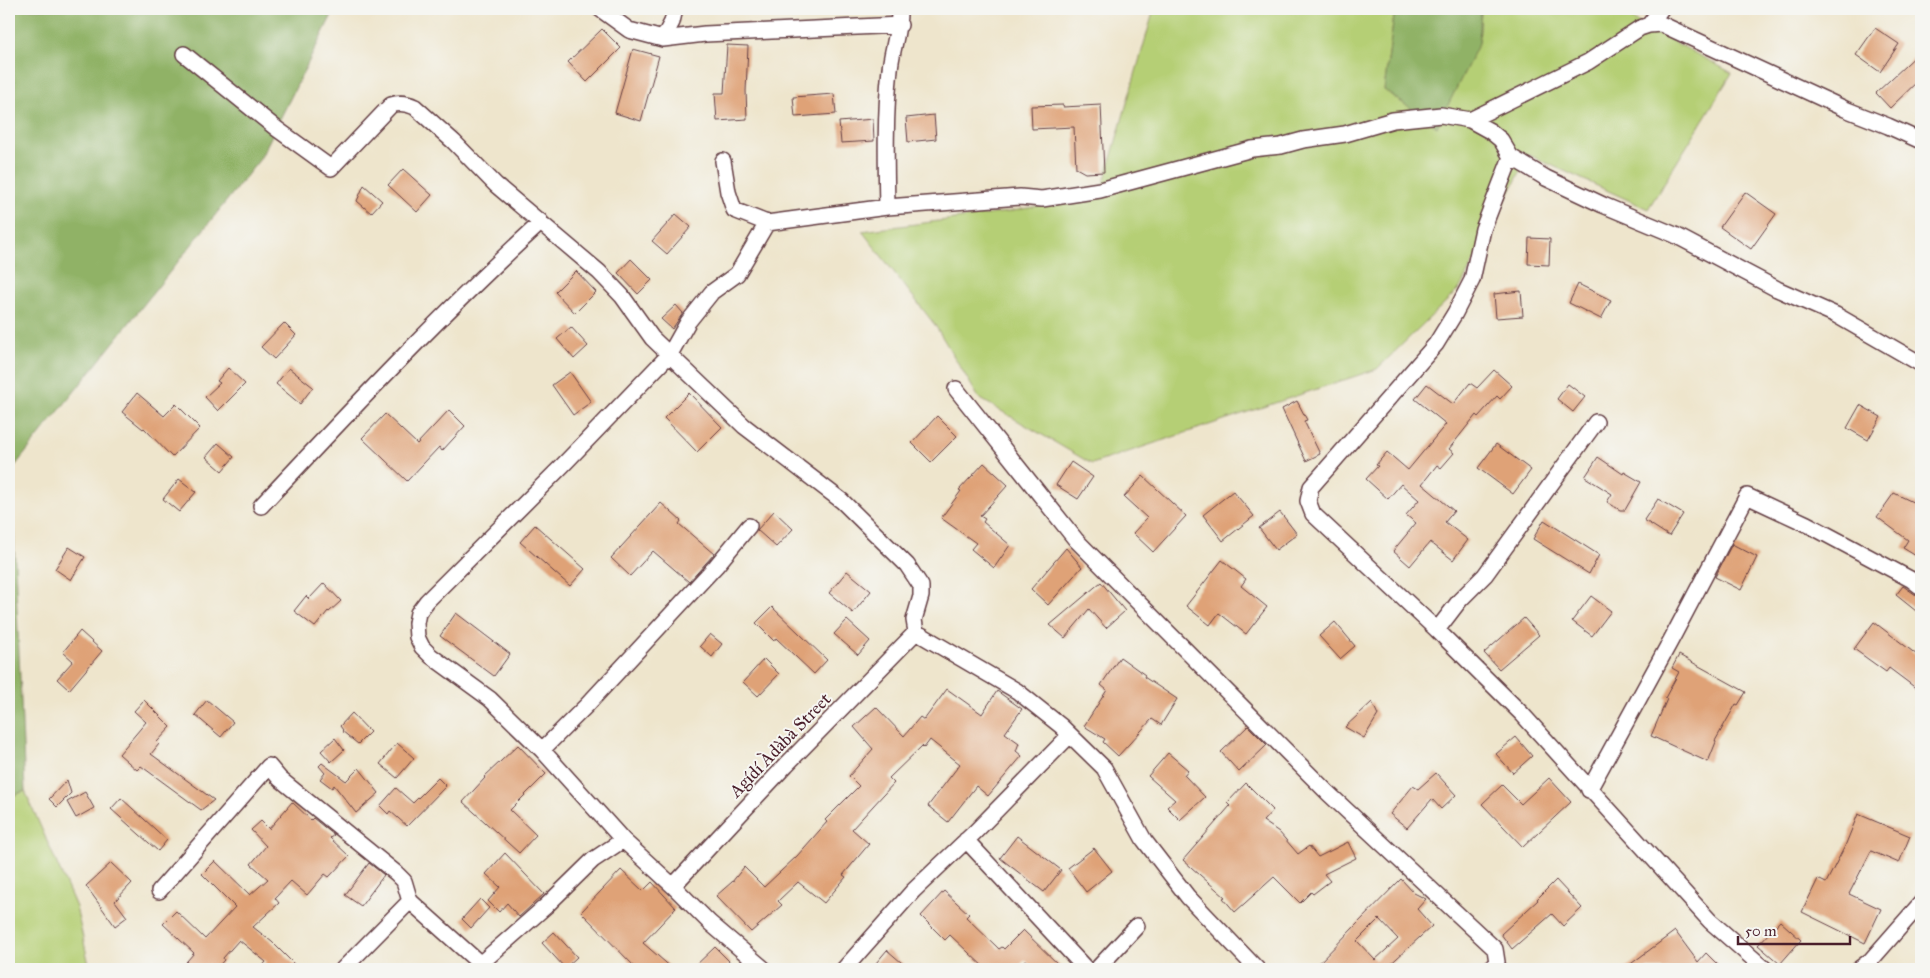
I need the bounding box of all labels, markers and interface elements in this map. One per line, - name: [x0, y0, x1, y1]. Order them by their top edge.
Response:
- street label: Agídí Àdàbà Street: [722, 686, 837, 803]
- scale bar: [1738, 913, 1850, 945]
- text: 50 m: [1745, 922, 1777, 940]

